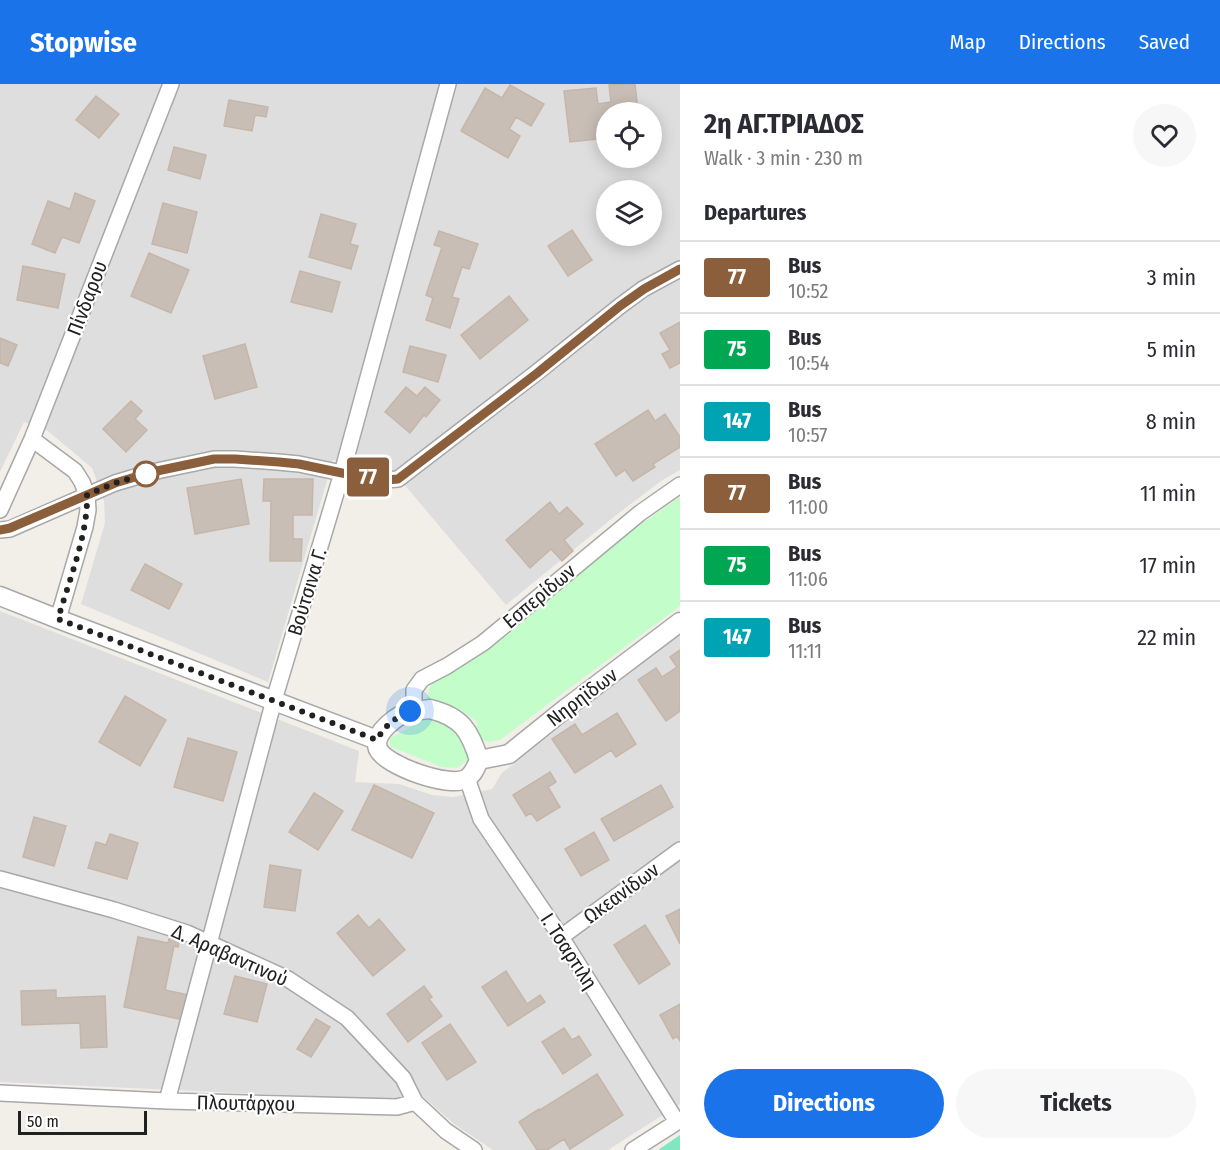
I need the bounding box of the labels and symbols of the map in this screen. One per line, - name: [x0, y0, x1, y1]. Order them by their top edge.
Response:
- street label: Πίνδαρου: [62, 257, 112, 339]
- line badge: 77: [341, 458, 395, 496]
- unlabelled marker: [133, 461, 159, 487]
- street label: Βούτσινα Γ.: [282, 545, 332, 639]
- street label: Εσπερίδων: [498, 559, 580, 633]
- street label: Νηρηϊδων: [542, 663, 622, 731]
- your location: [395, 696, 425, 726]
- street label: Ωκεανίδων: [579, 857, 664, 928]
- street label: Ι. Τσαρτιλη: [535, 908, 603, 994]
- street label: Δ. Αραβαντινού: [168, 919, 292, 991]
- street label: Πλουτάρχου: [197, 1090, 295, 1116]
- scale bar: [18, 1108, 147, 1136]

